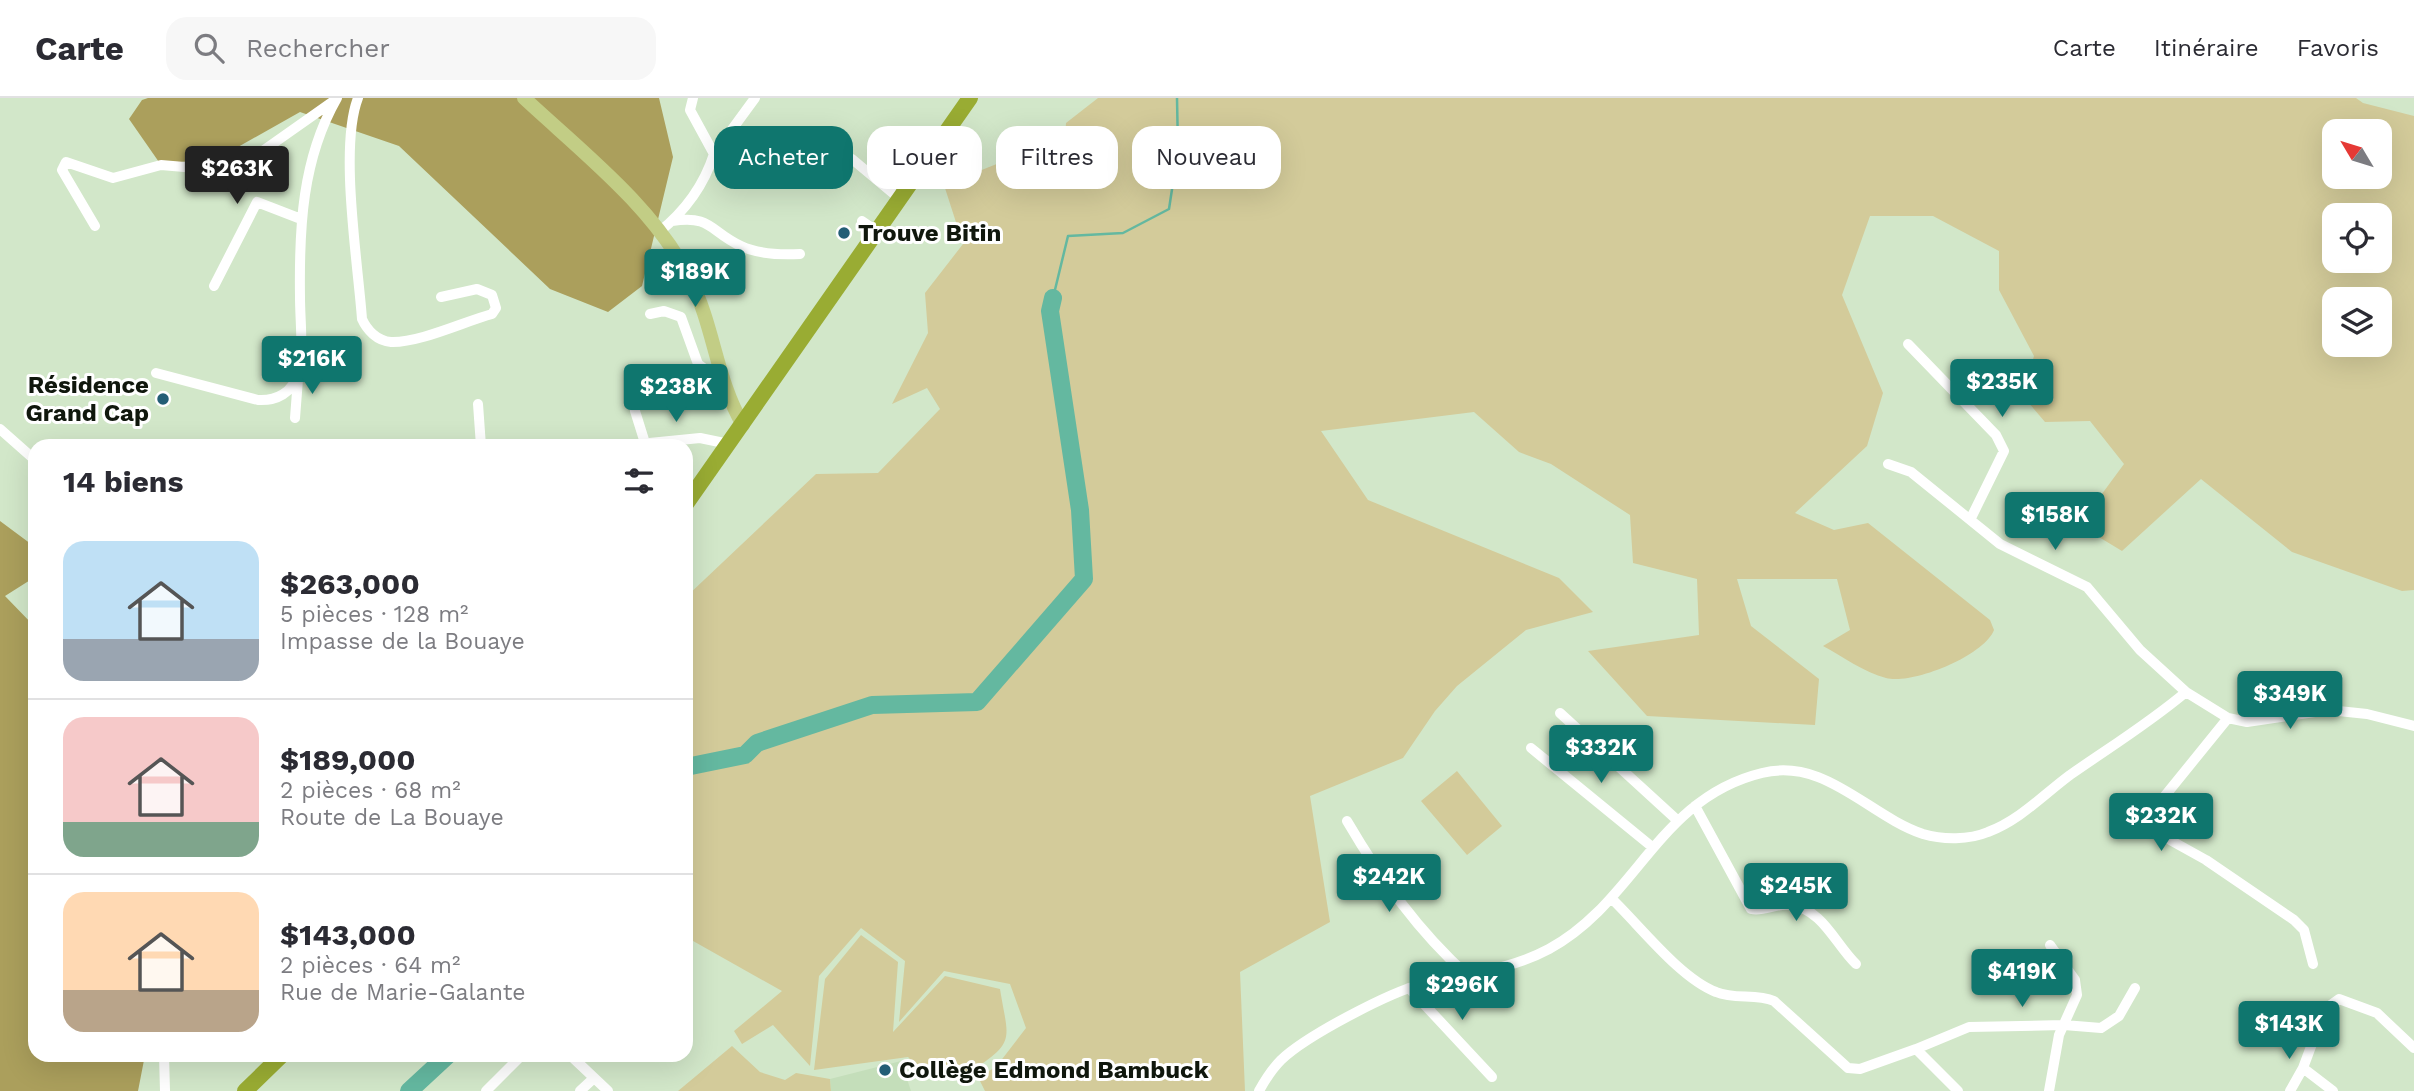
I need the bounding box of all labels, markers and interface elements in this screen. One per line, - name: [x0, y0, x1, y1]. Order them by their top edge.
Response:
- search box: [166, 17, 656, 80]
- text: Carte: [35, 29, 124, 68]
- icon: search: [190, 29, 228, 67]
- text: Rechercher: [246, 33, 390, 63]
- text: Carte: [2053, 34, 2116, 62]
- text: Itinéraire: [2154, 34, 2259, 62]
- text: Favoris: [2297, 34, 2379, 62]
- north arrow: [2322, 119, 2392, 189]
- map controls: [2322, 119, 2392, 357]
- chip: Acheter: [714, 126, 853, 189]
- chip: Louer: [867, 126, 982, 189]
- chip: Filtres: [996, 126, 1118, 189]
- chip: Nouveau: [1132, 126, 1281, 189]
- pin: $263K: [188, 146, 286, 206]
- text: $263K: [201, 155, 273, 182]
- button: locate: [2322, 203, 2392, 273]
- place label: Trouve Bitin: [858, 219, 1001, 247]
- marker: Trouve Bitin: [836, 225, 852, 241]
- pin: $189K: [646, 250, 744, 309]
- text: $189K: [660, 258, 730, 285]
- button: layers: [2322, 287, 2392, 357]
- pin: $216K: [263, 336, 361, 396]
- text: $216K: [278, 345, 346, 372]
- pin: $235K: [1953, 360, 2051, 419]
- pin: $238K: [627, 364, 725, 424]
- text: $235K: [1966, 368, 2038, 395]
- place label: Résidence Grand Cap: [25, 371, 149, 427]
- text: $238K: [640, 373, 712, 400]
- marker: Résidence Grand Cap: [155, 391, 171, 407]
- icon: filters: [620, 462, 658, 500]
- text: 14 biens: [63, 464, 183, 499]
- pin: $158K: [2006, 492, 2104, 552]
- text: $158K: [2021, 501, 2089, 528]
- text: $263,000: [280, 566, 420, 601]
- icon: home: [119, 569, 203, 653]
- text: 5 pièces · 128 m²: [280, 601, 468, 628]
- text: Impasse de la Bouaye: [280, 628, 525, 655]
- pin: $349K: [2241, 672, 2339, 731]
- text: $349K: [2253, 680, 2327, 707]
- pin: $332K: [1552, 726, 1650, 785]
- text: $332K: [1565, 734, 1637, 761]
- text: $189,000: [280, 742, 416, 777]
- icon: home: [119, 745, 203, 829]
- text: 2 pièces · 68 m²: [280, 777, 461, 804]
- pin: $232K: [2112, 794, 2210, 853]
- text: $232K: [2125, 802, 2197, 829]
- text: Route de La Bouaye: [280, 804, 504, 831]
- pin: $242K: [1340, 854, 1438, 914]
- text: $242K: [1353, 863, 1425, 890]
- pin: $245K: [1747, 864, 1845, 923]
- text: $245K: [1760, 872, 1832, 899]
- text: $143,000: [280, 917, 416, 952]
- icon: home: [119, 920, 203, 1004]
- pin: $419K: [1973, 950, 2071, 1009]
- text: 2 pièces · 64 m²: [280, 952, 460, 979]
- text: $419K: [1987, 958, 2057, 985]
- pin: $296K: [1413, 962, 1511, 1022]
- text: $296K: [1426, 971, 1498, 998]
- text: Rue de Marie-Galante: [280, 979, 526, 1006]
- pin: $143K: [2240, 1002, 2338, 1061]
- text: $143K: [2254, 1010, 2324, 1037]
- place label: Collège Edmond Bambuck: [899, 1056, 1209, 1084]
- marker: Collège Edmond Bambuck: [877, 1062, 893, 1078]

